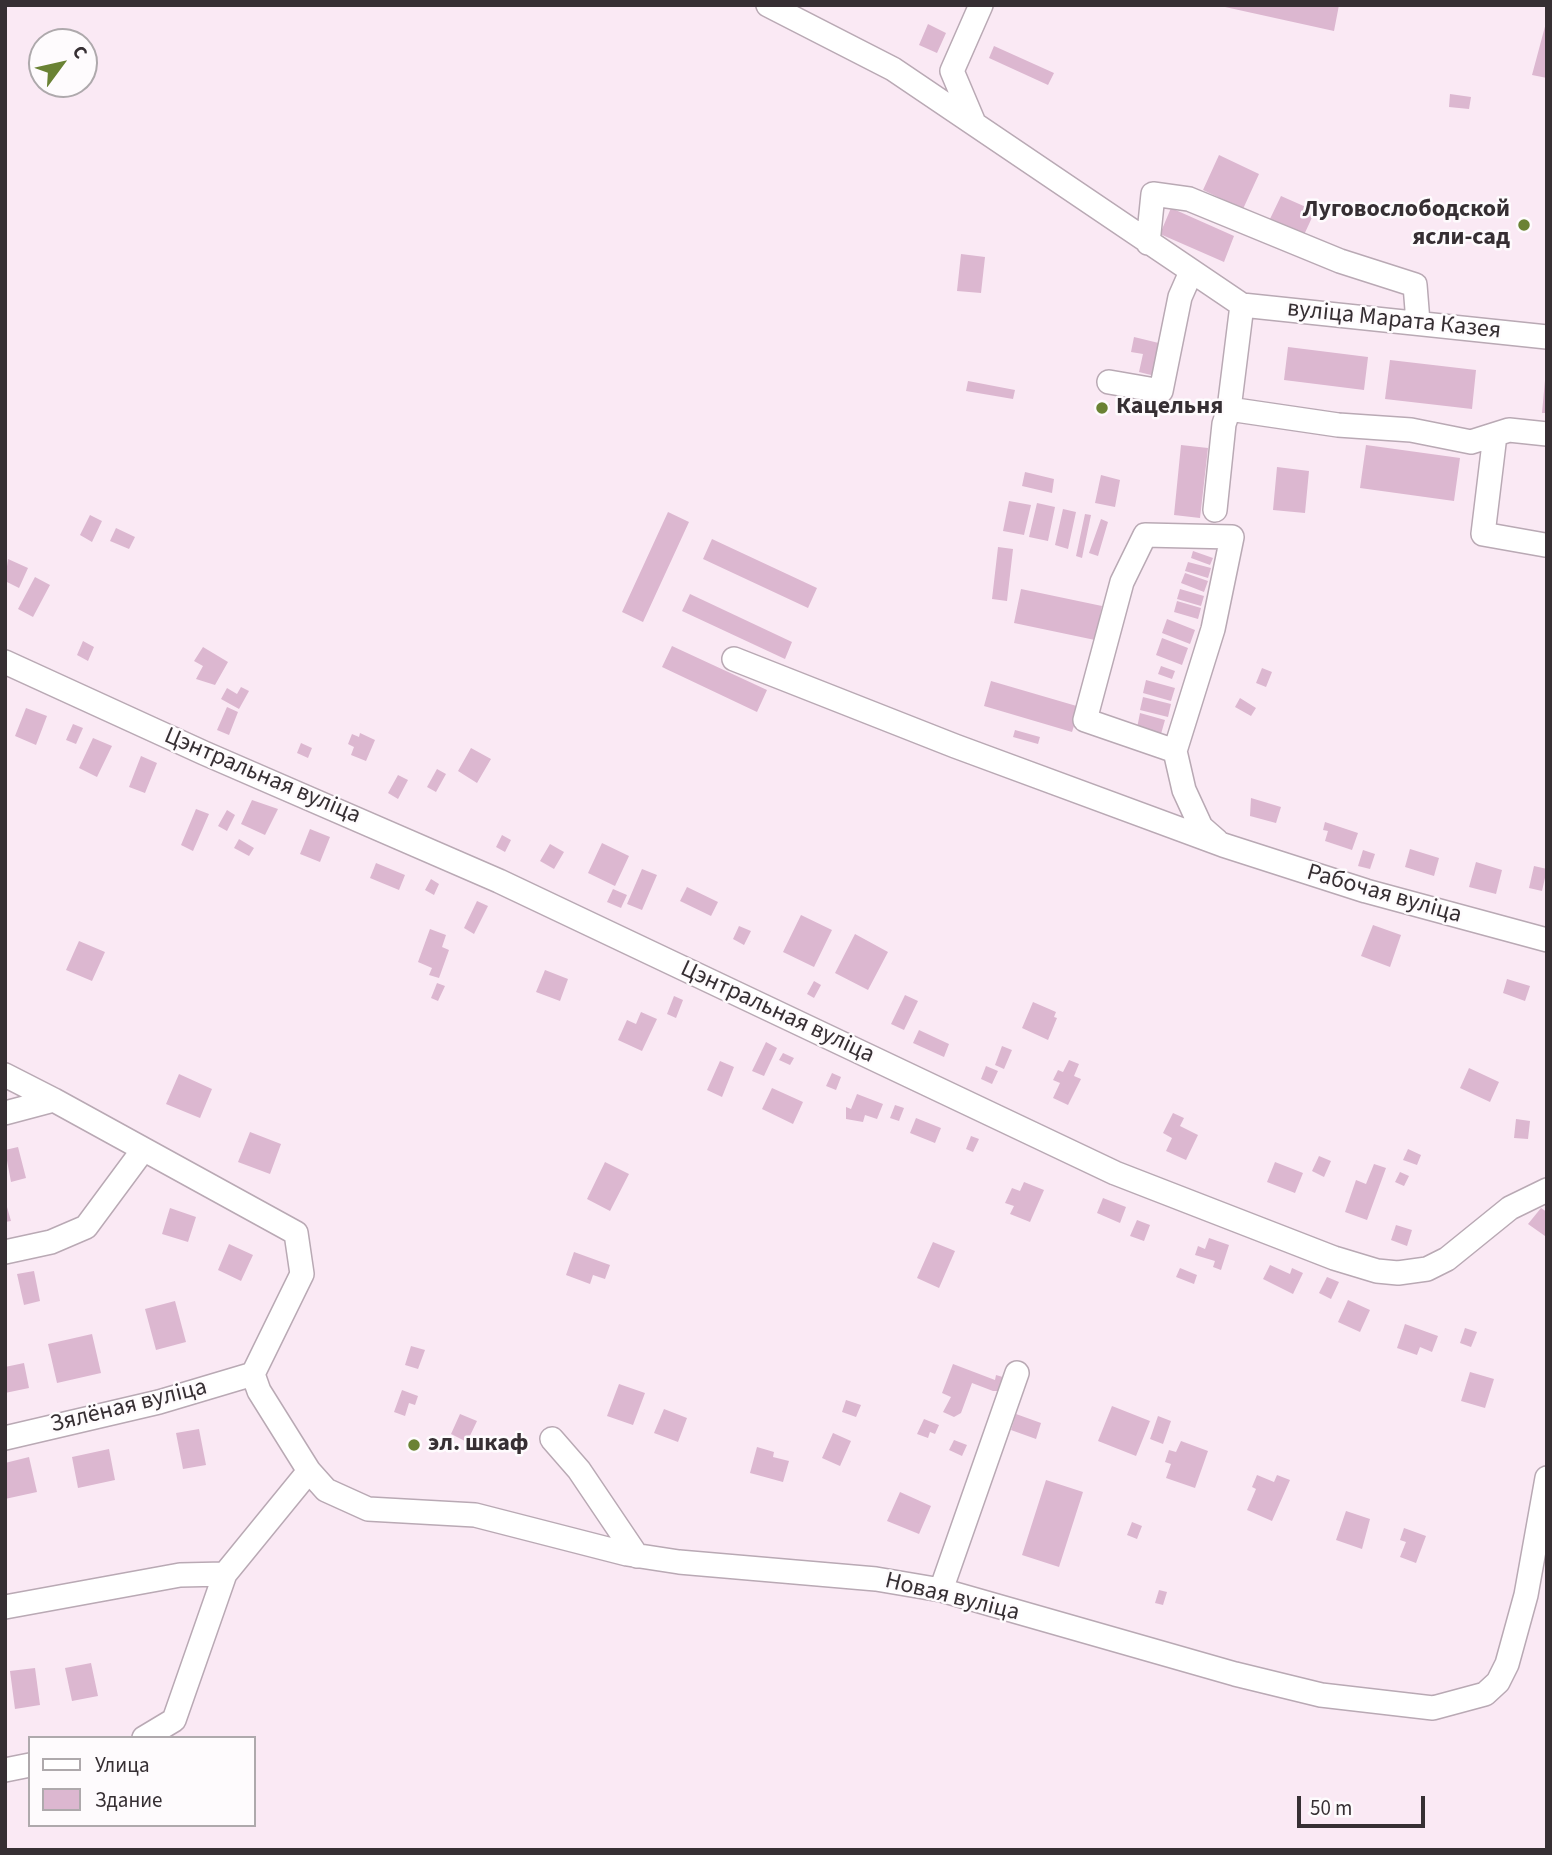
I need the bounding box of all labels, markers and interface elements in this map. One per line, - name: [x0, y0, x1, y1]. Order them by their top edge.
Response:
- north arrow: [28, 28, 98, 98]
- text: С: [65, 40, 94, 64]
- place label: Луговослободской ясли-сад: [1303, 197, 1510, 253]
- marker: Луговослободской ясли-сад: [1516, 217, 1532, 233]
- street label: вуліца Марата Казея: [1286, 295, 1502, 347]
- place label: Кацельня: [1116, 394, 1223, 422]
- marker: Кацельня: [1094, 400, 1110, 416]
- street label: Цэнтральная вуліца: [159, 723, 365, 831]
- street label: Рабочая вуліца: [1303, 859, 1465, 931]
- street label: Цэнтральная вуліца: [675, 955, 879, 1071]
- street label: Зялёная вуліца: [48, 1374, 210, 1440]
- place label: эл. шкаф: [428, 1431, 529, 1459]
- marker: эл. шкаф: [406, 1437, 422, 1453]
- street label: Новая вуліца: [882, 1567, 1022, 1629]
- legend: [28, 1736, 256, 1827]
- text: Улица: [95, 1750, 150, 1780]
- scale bar: [1300, 1782, 1428, 1826]
- text: Здание: [95, 1785, 163, 1815]
- text: 50 m: [1310, 1793, 1352, 1823]

